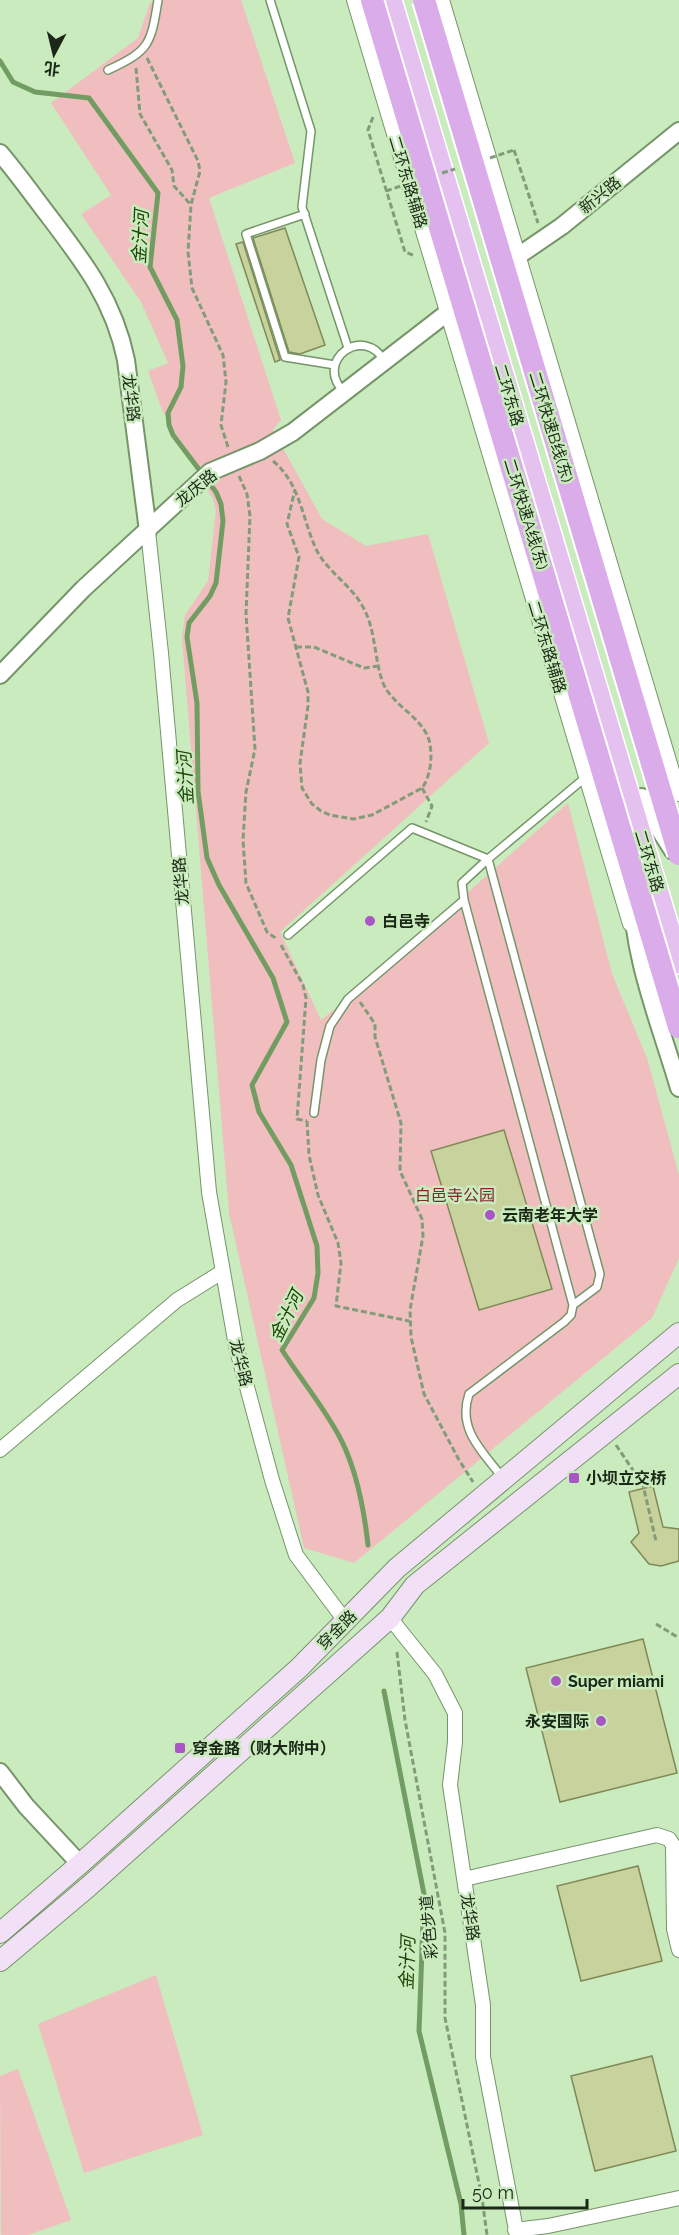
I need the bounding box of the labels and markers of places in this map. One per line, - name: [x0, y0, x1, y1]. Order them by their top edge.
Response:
- place label: 白邑寺: [382, 912, 430, 931]
- marker: 白邑寺: [363, 914, 377, 928]
- place label: 云南老年大学: [502, 1206, 598, 1225]
- marker: 云南老年大学: [483, 1208, 497, 1222]
- place label: 小坝立交桥: [586, 1469, 667, 1488]
- marker: 小坝立交桥: [567, 1471, 581, 1485]
- place label: Super miami: [568, 1672, 664, 1691]
- marker: Super miami: [549, 1674, 563, 1688]
- place label: 永安国际: [525, 1712, 589, 1731]
- marker: 永安国际: [594, 1714, 608, 1728]
- place label: 穿金路（财大附中）: [192, 1739, 336, 1758]
- marker: 穿金路（财大附中）: [173, 1741, 187, 1755]

